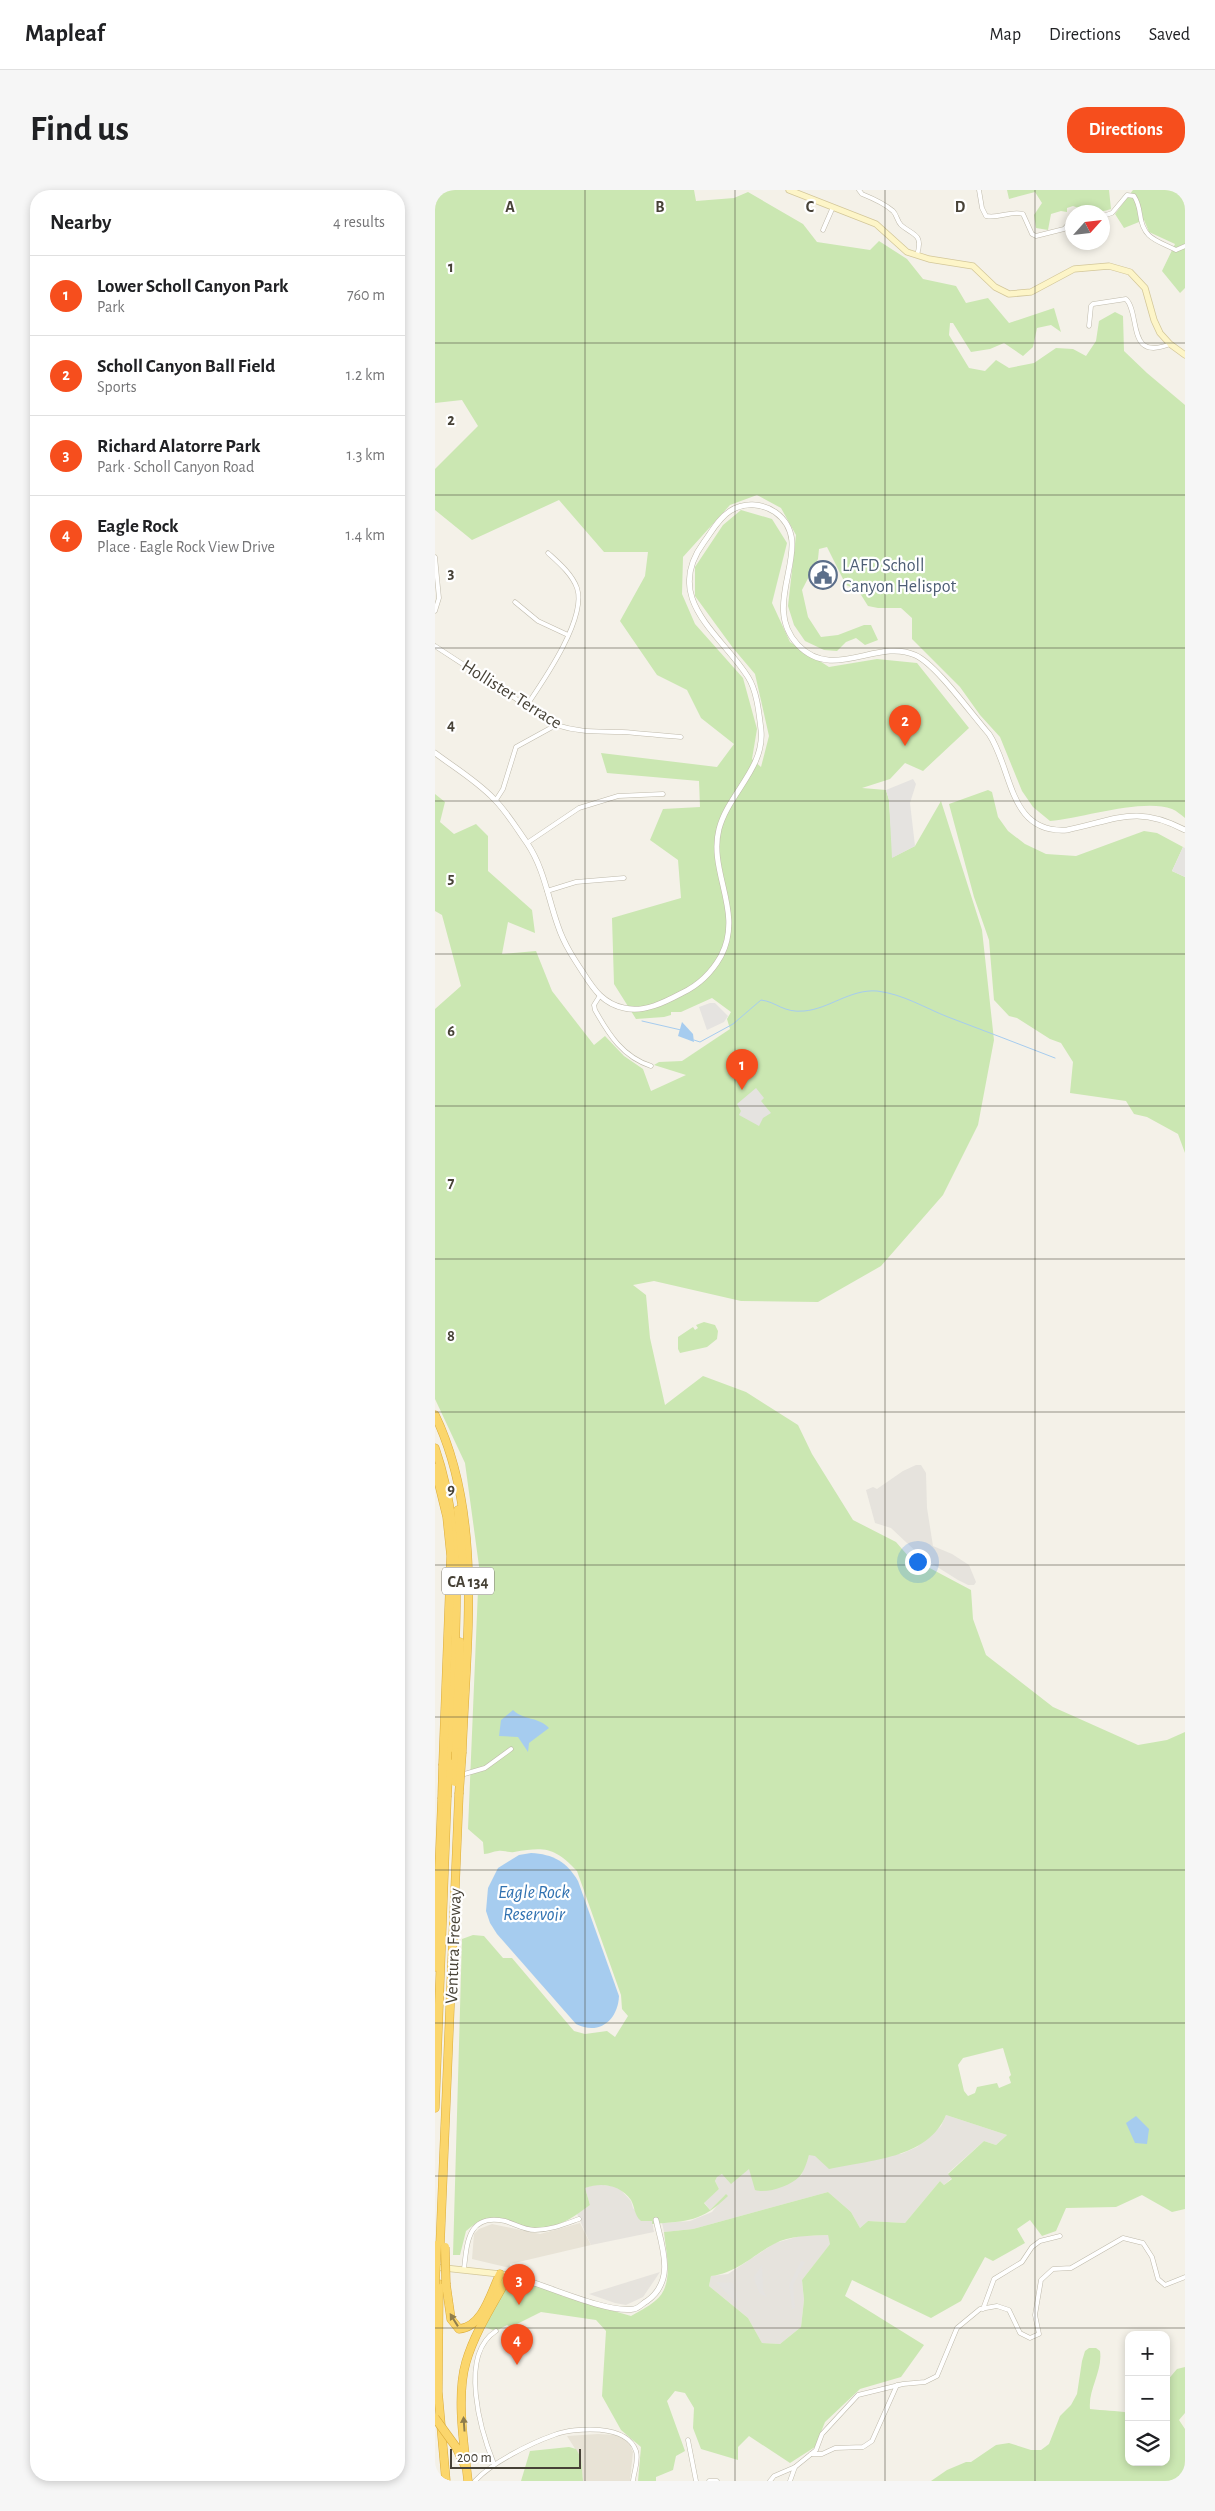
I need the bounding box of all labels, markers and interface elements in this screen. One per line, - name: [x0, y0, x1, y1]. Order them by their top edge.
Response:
- text: Mapleaf: [25, 22, 105, 46]
- text: Map: [990, 26, 1021, 44]
- text: Directions: [1049, 26, 1121, 44]
- text: Saved: [1149, 26, 1190, 44]
- button: Directions: [1067, 107, 1185, 153]
- text: Find us: [30, 112, 129, 147]
- text: A: [505, 199, 515, 215]
- text: B: [655, 199, 665, 215]
- text: C: [806, 199, 815, 215]
- text: D: [955, 199, 966, 215]
- north arrow: [1065, 205, 1110, 250]
- text: Nearby: [50, 212, 111, 233]
- text: 4 results: [333, 214, 385, 230]
- text: 1: [448, 259, 454, 275]
- text: Lower Scholl Canyon Park: [97, 277, 289, 296]
- text: 1: [63, 287, 69, 303]
- text: 760 m: [347, 287, 385, 303]
- text: Park: [97, 299, 125, 315]
- text: Scholl Canyon Ball Field: [97, 357, 275, 376]
- text: 2: [62, 367, 70, 383]
- text: 1.2 km: [346, 367, 385, 383]
- text: Sports: [97, 379, 137, 395]
- text: 2: [447, 412, 455, 428]
- text: Richard Alatorre Park: [97, 437, 260, 456]
- text: 3: [63, 447, 69, 463]
- text: 1.3 km: [347, 447, 385, 463]
- text: Park · Scholl Canyon Road: [97, 459, 254, 475]
- text: Eagle Rock: [97, 517, 178, 536]
- text: 4: [62, 527, 70, 543]
- text: 1.4 km: [345, 527, 385, 543]
- text: Place · Eagle Rock View Drive: [97, 539, 275, 555]
- place label: LAFD Scholl Canyon Helispot: [842, 557, 957, 596]
- public building icon: LAFD Scholl Canyon Helispot: [808, 560, 838, 590]
- text: 3: [448, 565, 455, 581]
- street label: Hollister Terrace: [458, 657, 565, 733]
- pin: 2: [889, 705, 921, 746]
- text: 4: [447, 717, 455, 733]
- text: 5: [448, 870, 455, 886]
- text: 6: [447, 1023, 455, 1039]
- pin: 1: [726, 1049, 758, 1090]
- text: 7: [448, 1175, 455, 1191]
- text: 8: [447, 1328, 455, 1344]
- text: 9: [447, 1481, 455, 1497]
- your location: [905, 1549, 931, 1575]
- road number: CA 134: [442, 1568, 494, 1594]
- water label: Eagle Rock Reservoir: [498, 1883, 570, 1924]
- street label: Ventura Freeway: [443, 1888, 465, 2004]
- pin: 3: [503, 2264, 535, 2305]
- one-way arrow: [449, 2314, 458, 2327]
- pin: 4: [501, 2324, 533, 2365]
- map controls: [1125, 2331, 1170, 2466]
- button: +: [1125, 2331, 1170, 2376]
- button: −: [1125, 2376, 1170, 2421]
- one-way arrow: [459, 2416, 467, 2432]
- button: layers: [1125, 2421, 1170, 2466]
- scale bar: [450, 2446, 581, 2469]
- text: 200 m: [457, 2451, 492, 2465]

